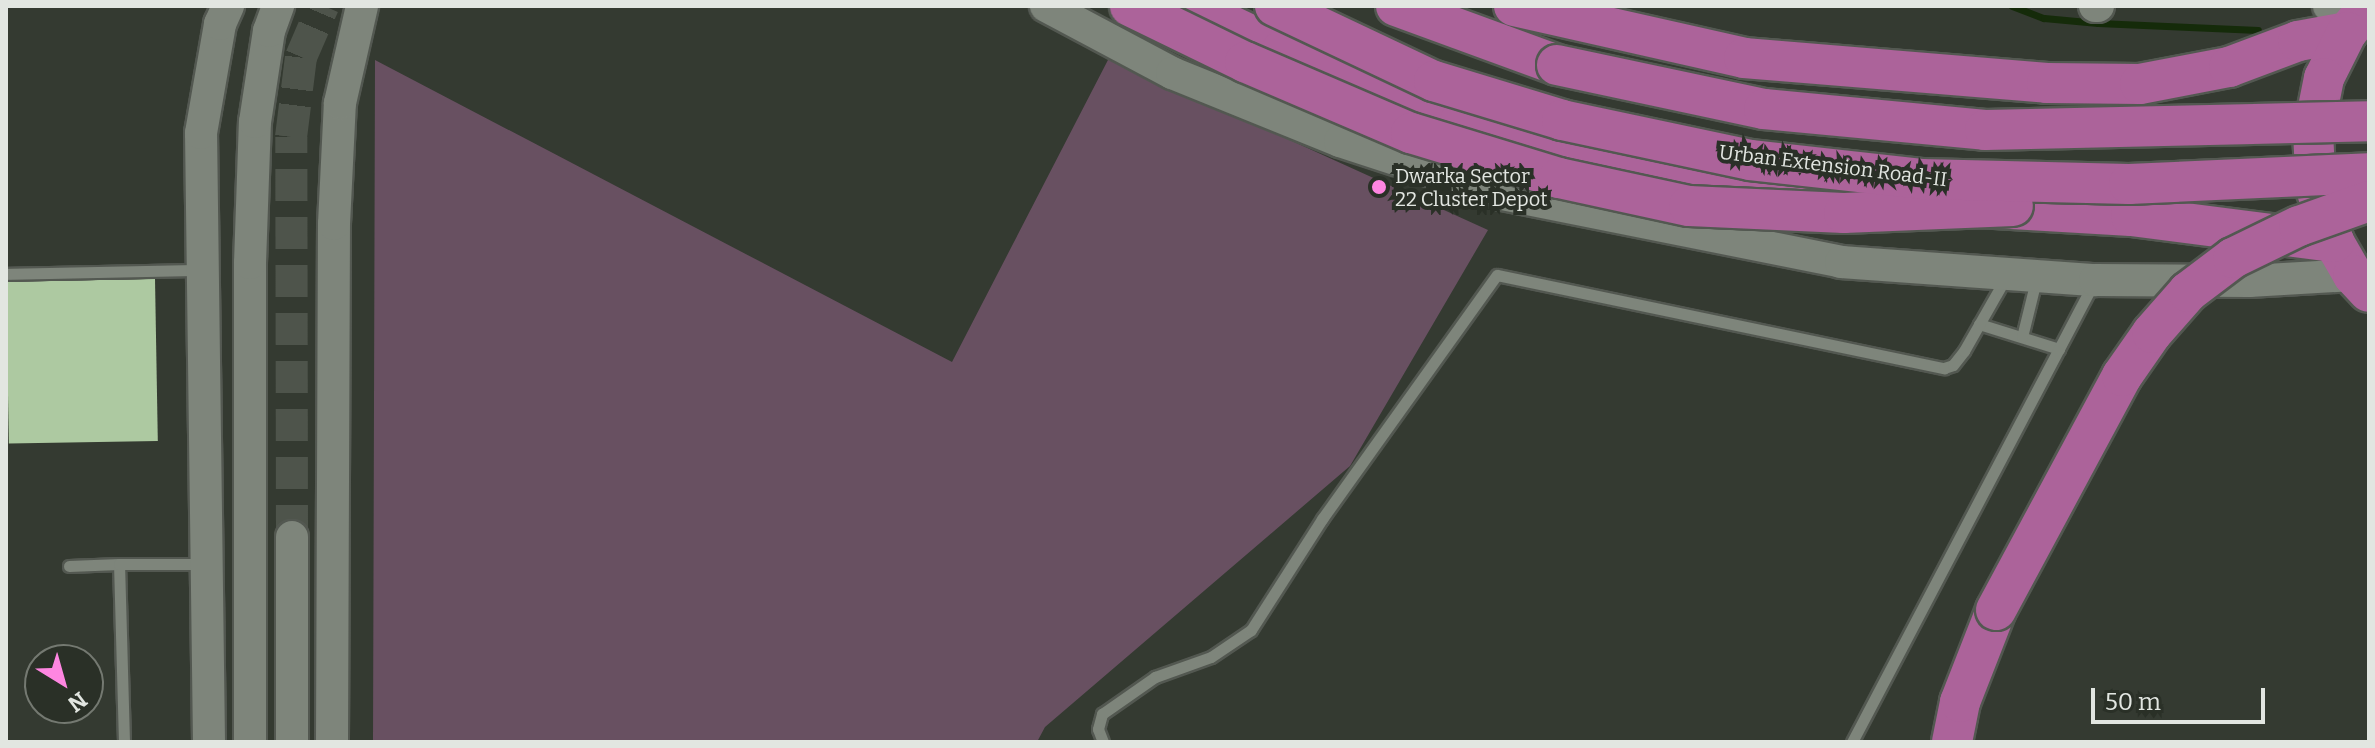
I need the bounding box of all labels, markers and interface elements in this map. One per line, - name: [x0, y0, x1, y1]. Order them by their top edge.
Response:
- street label: Urban Extension Road-II: [1718, 140, 1948, 192]
- place label: Dwarka Sector 22 Cluster Depot: [1395, 164, 1547, 211]
- marker: Dwarka Sector 22 Cluster Depot: [1370, 178, 1388, 196]
- north arrow: [24, 644, 104, 724]
- scale bar: [2095, 672, 2269, 722]
- text: N: [63, 686, 92, 718]
- text: 50 m: [2105, 688, 2161, 716]

